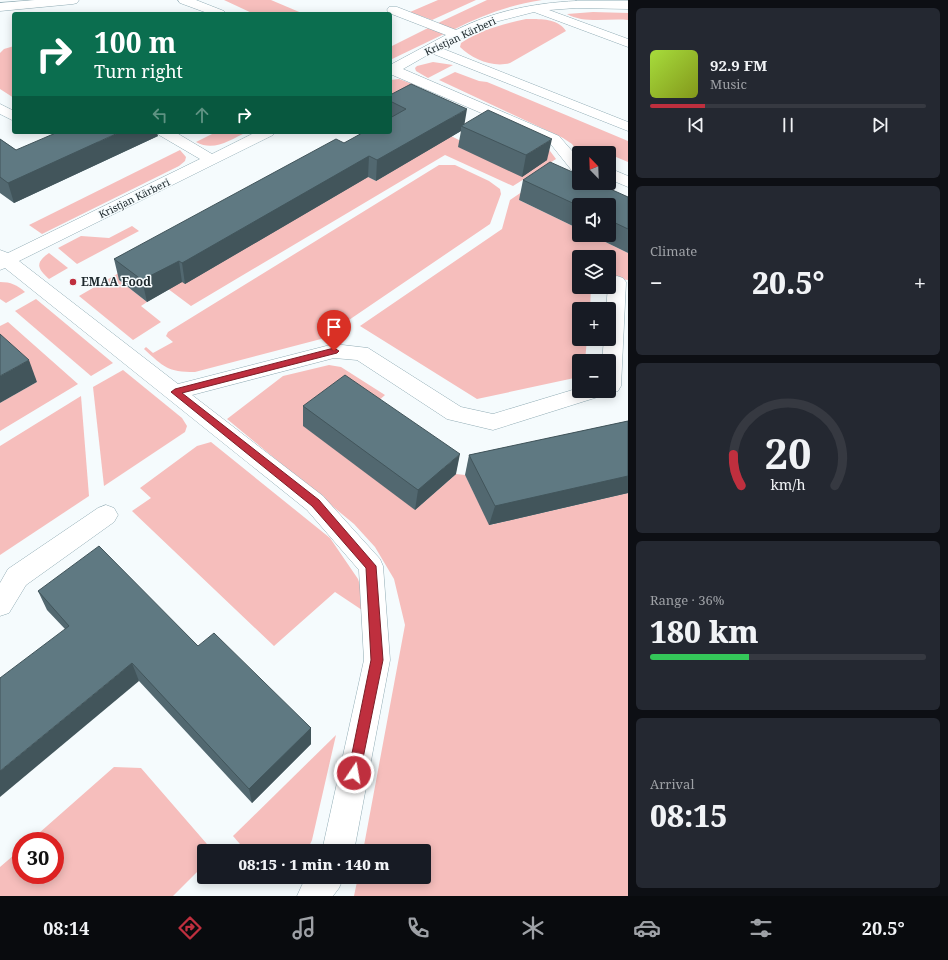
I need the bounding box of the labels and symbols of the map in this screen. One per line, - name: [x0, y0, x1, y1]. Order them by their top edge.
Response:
- street label: Kristjan Kärberi: [422, 13, 499, 59]
- north arrow: [572, 146, 616, 190]
- street label: Kristjan Kärberi: [96, 174, 173, 221]
- place label: EMAA Food: [81, 273, 151, 290]
- marker: EMAA Food: [68, 277, 78, 287]
- pin: [317, 310, 351, 351]
- position arrow: [333, 752, 375, 794]
- speed limit sign: 30: [12, 832, 64, 884]

